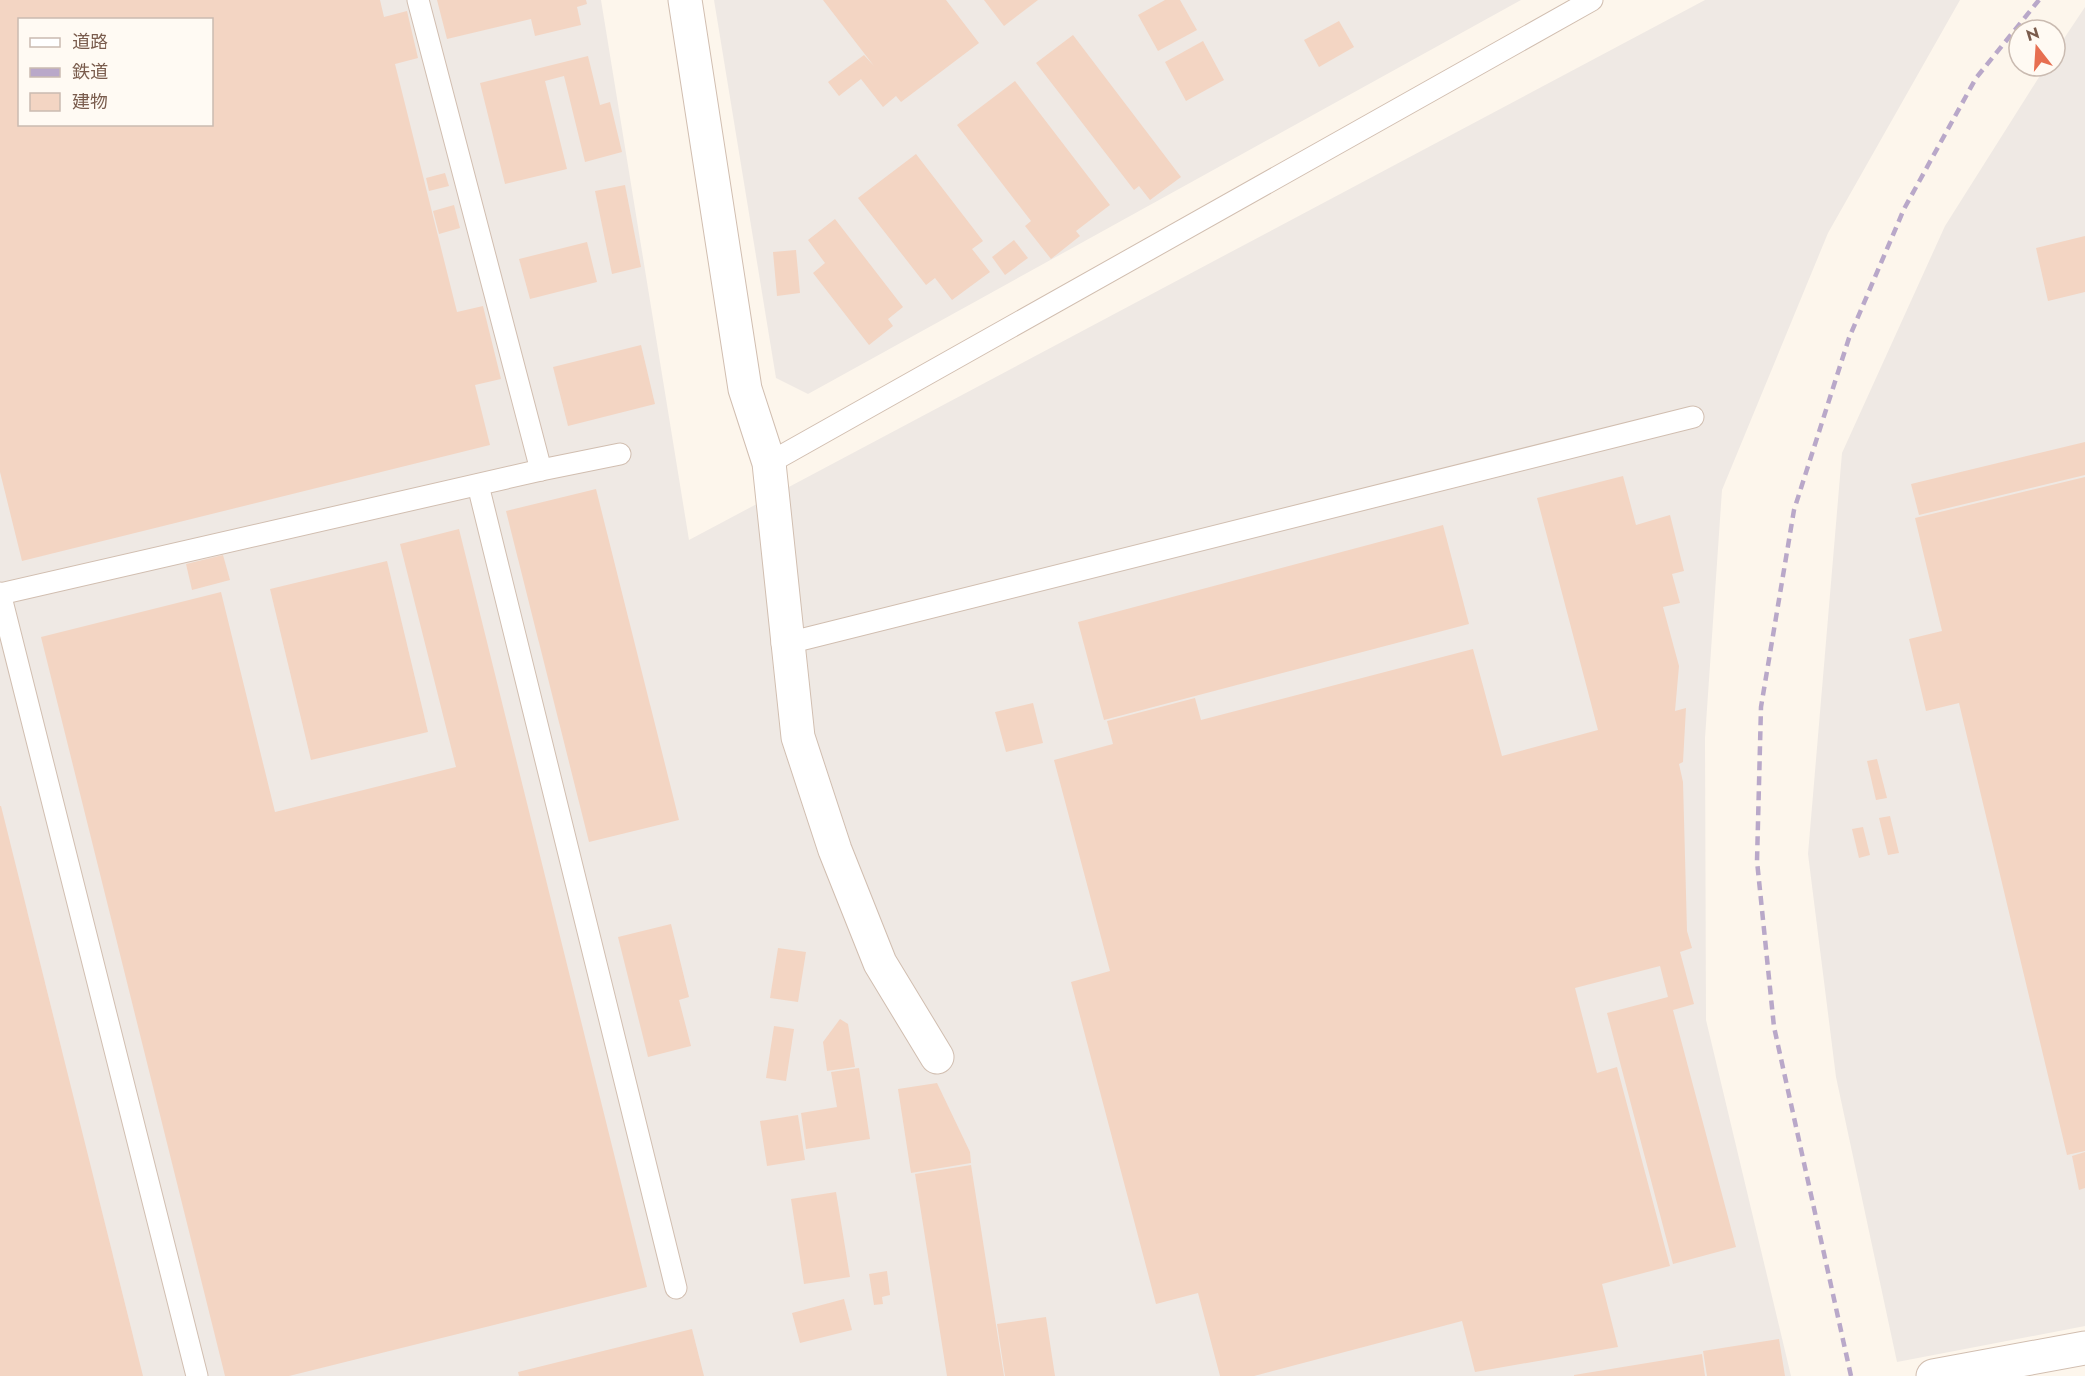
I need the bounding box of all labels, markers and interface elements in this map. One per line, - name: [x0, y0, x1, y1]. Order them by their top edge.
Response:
- legend: [18, 18, 213, 126]
- north arrow: [2007, 18, 2067, 78]
- text: N: [2023, 21, 2042, 47]
- text: 道路: [72, 29, 108, 55]
- text: 鉄道: [72, 59, 108, 85]
- text: 建物: [72, 89, 108, 115]

